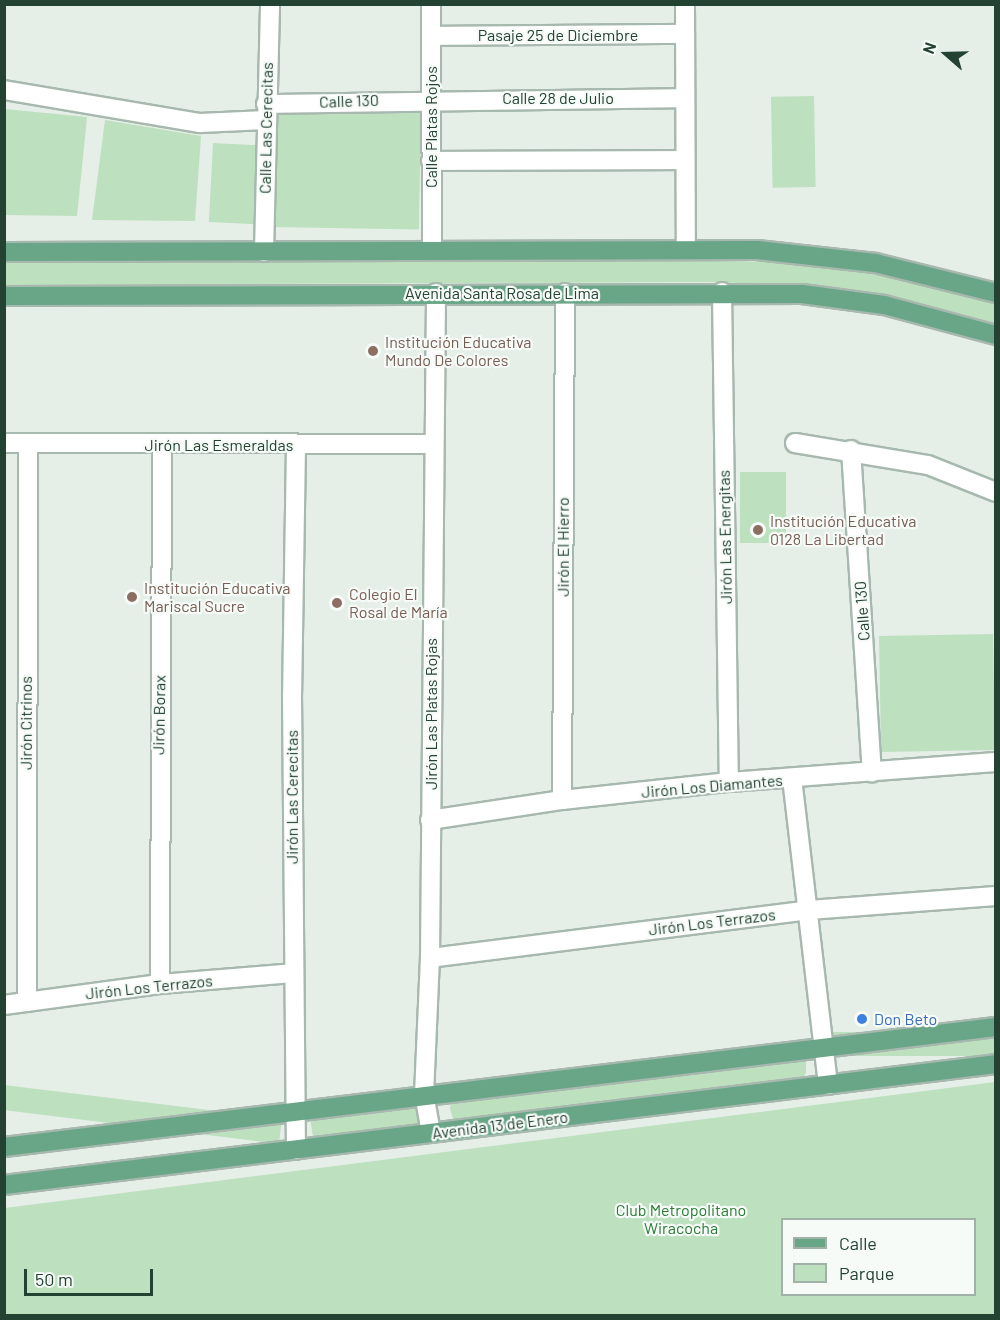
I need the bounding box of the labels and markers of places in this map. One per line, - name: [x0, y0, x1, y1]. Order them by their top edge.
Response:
- place label: Institución Educativa Mundo De Colores: [385, 332, 531, 370]
- marker: Institución Educativa Mundo De Colores: [366, 344, 380, 358]
- place label: Institución Educativa 0128 La Libertad: [770, 511, 916, 549]
- marker: Institución Educativa 0128 La Libertad: [751, 523, 765, 537]
- place label: Institución Educativa Mariscal Sucre: [144, 578, 290, 616]
- place label: Colegio El Rosal de María: [349, 584, 448, 622]
- marker: Institución Educativa Mariscal Sucre: [125, 590, 139, 604]
- marker: Colegio El Rosal de María: [330, 596, 344, 610]
- place label: Don Beto: [874, 1009, 937, 1029]
- marker: Don Beto: [855, 1012, 869, 1026]

